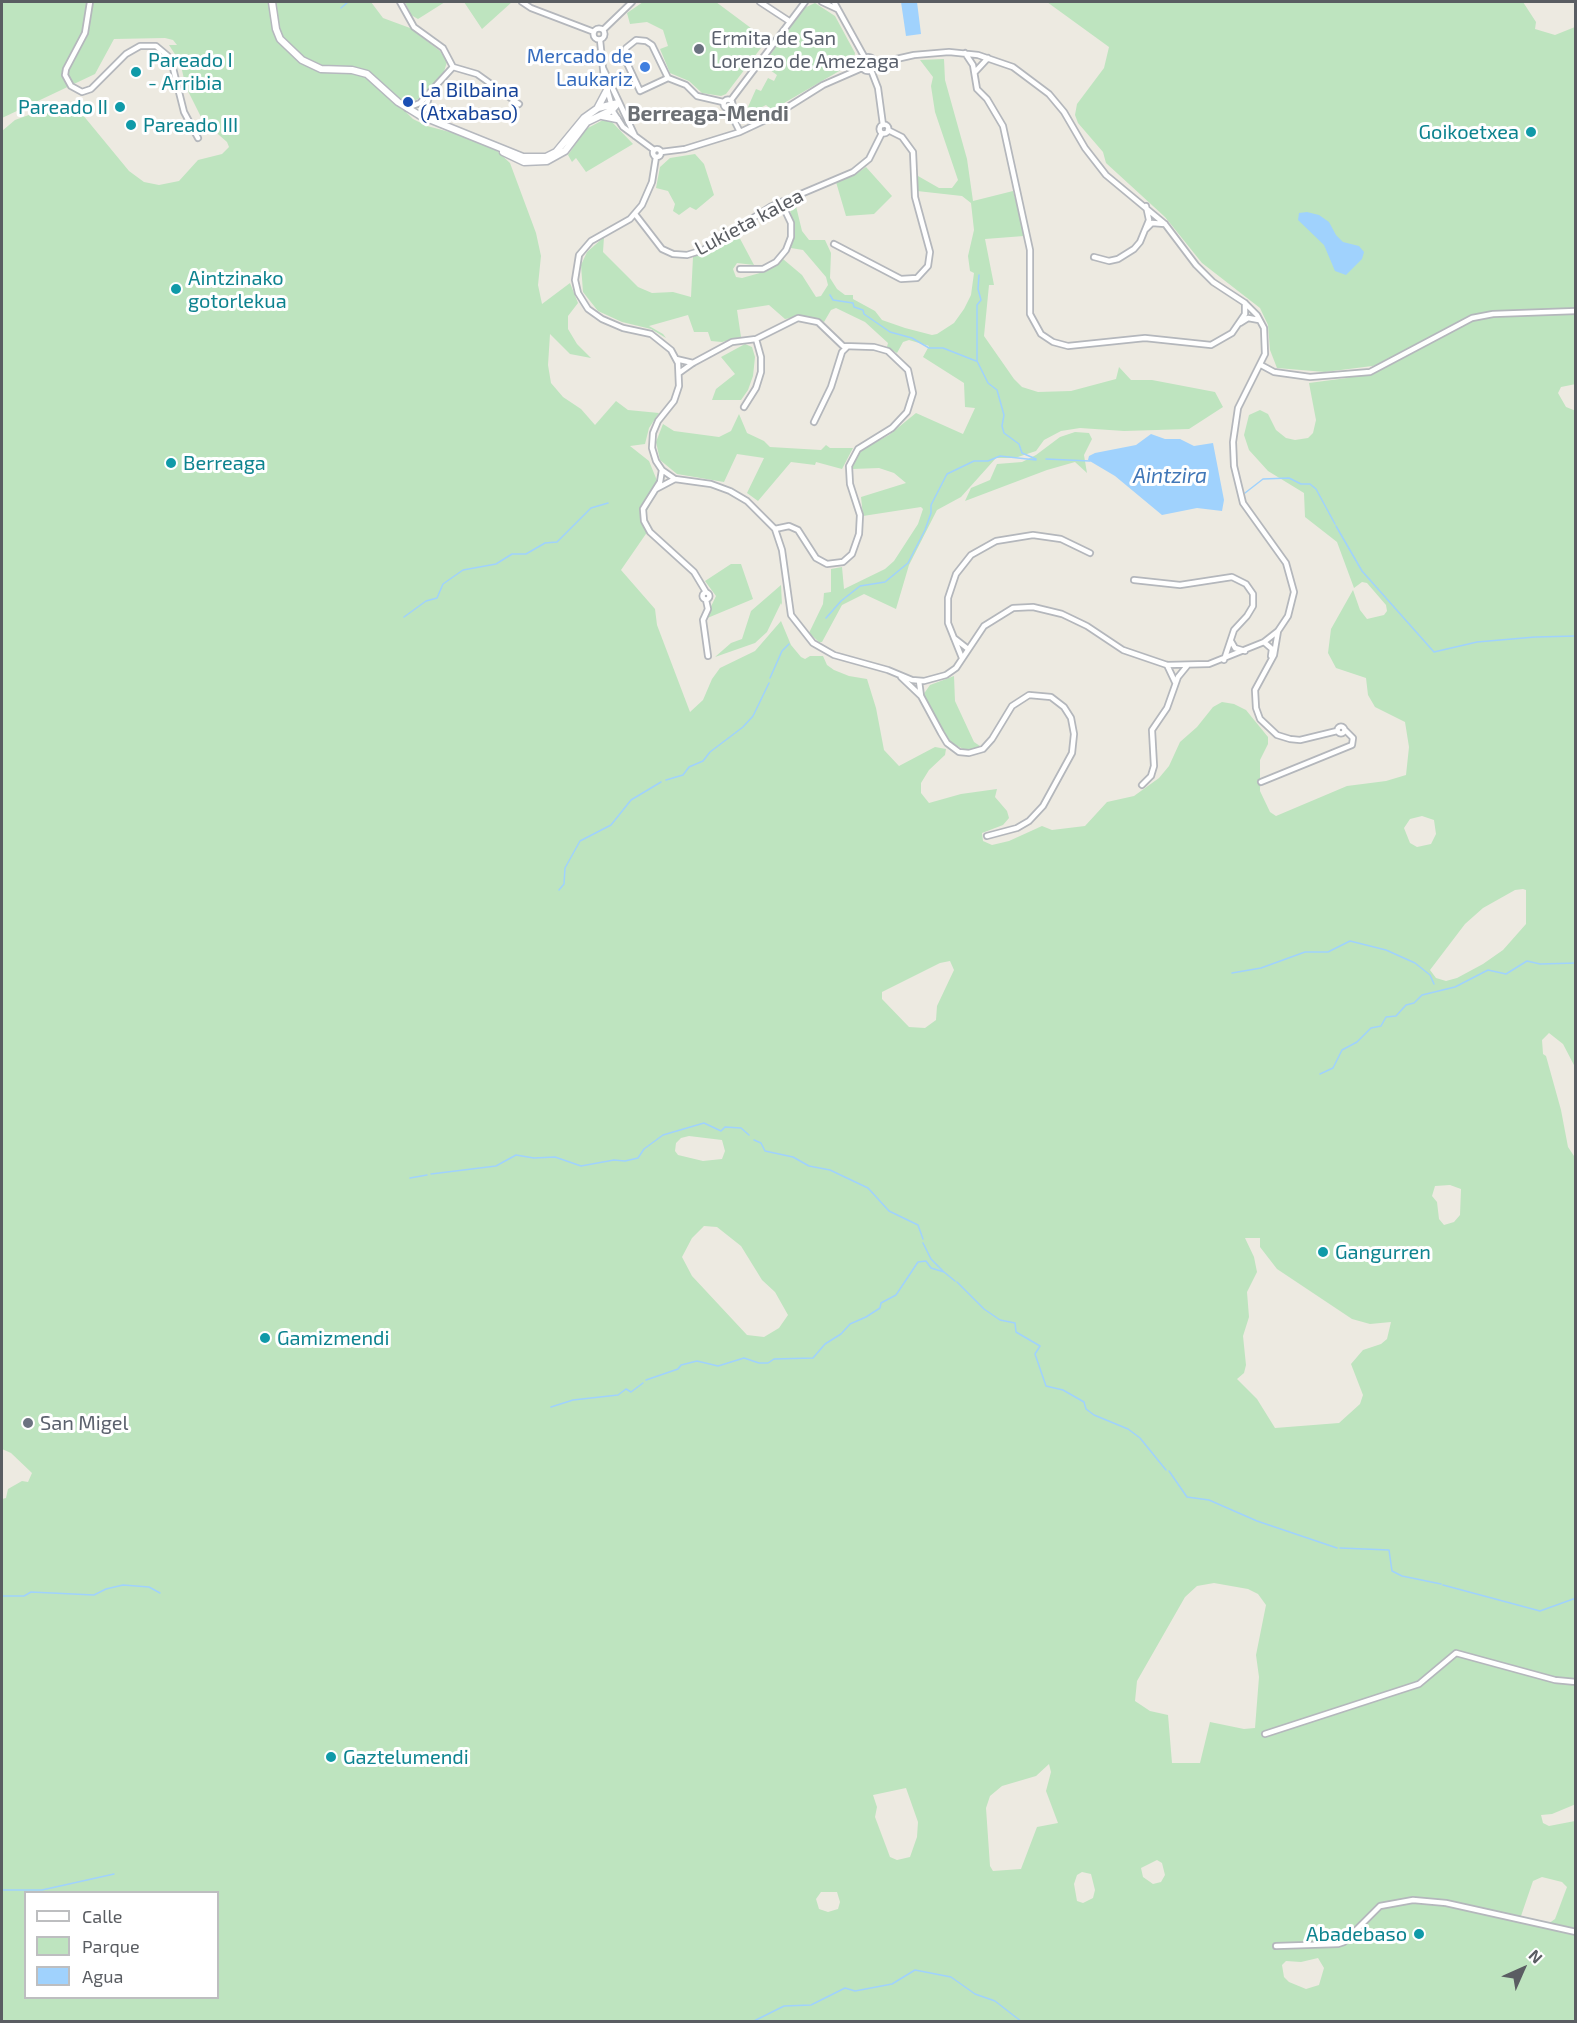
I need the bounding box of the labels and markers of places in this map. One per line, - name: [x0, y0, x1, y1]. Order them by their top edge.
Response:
- place label: Ermita de San Lorenzo de Amezaga: [711, 26, 899, 73]
- marker: Ermita de San Lorenzo de Amezaga: [692, 42, 706, 56]
- place label: Mercado de Laukariz: [527, 44, 633, 91]
- place label: Pareado I - Arribia: [148, 48, 233, 95]
- marker: Mercado de Laukariz: [638, 60, 652, 74]
- marker: Pareado I - Arribia: [129, 65, 143, 79]
- place label: La Bilbaina (Atxabaso): [420, 78, 519, 125]
- place label: Pareado II: [18, 95, 108, 119]
- marker: La Bilbaina (Atxabaso): [401, 95, 415, 109]
- marker: Pareado II: [113, 100, 127, 114]
- place label: Pareado III: [143, 113, 238, 137]
- marker: Pareado III: [124, 118, 138, 132]
- place label: Goikoetxea: [1418, 120, 1519, 144]
- marker: Goikoetxea: [1524, 125, 1538, 139]
- place label: Aintzinako gotorlekua: [188, 266, 287, 313]
- marker: Aintzinako gotorlekua: [169, 282, 183, 296]
- place label: Berreaga: [183, 451, 266, 475]
- marker: Berreaga: [164, 456, 178, 470]
- place label: Gangurren: [1335, 1240, 1431, 1264]
- marker: Gangurren: [1316, 1245, 1330, 1259]
- place label: Gamizmendi: [277, 1326, 390, 1350]
- marker: Gamizmendi: [258, 1331, 272, 1345]
- place label: San Migel: [40, 1411, 129, 1435]
- marker: San Migel: [21, 1416, 35, 1430]
- place label: Gaztelumendi: [343, 1745, 469, 1769]
- marker: Gaztelumendi: [324, 1750, 338, 1764]
- place label: Abadebaso: [1306, 1922, 1407, 1946]
- marker: Abadebaso: [1412, 1927, 1426, 1941]

